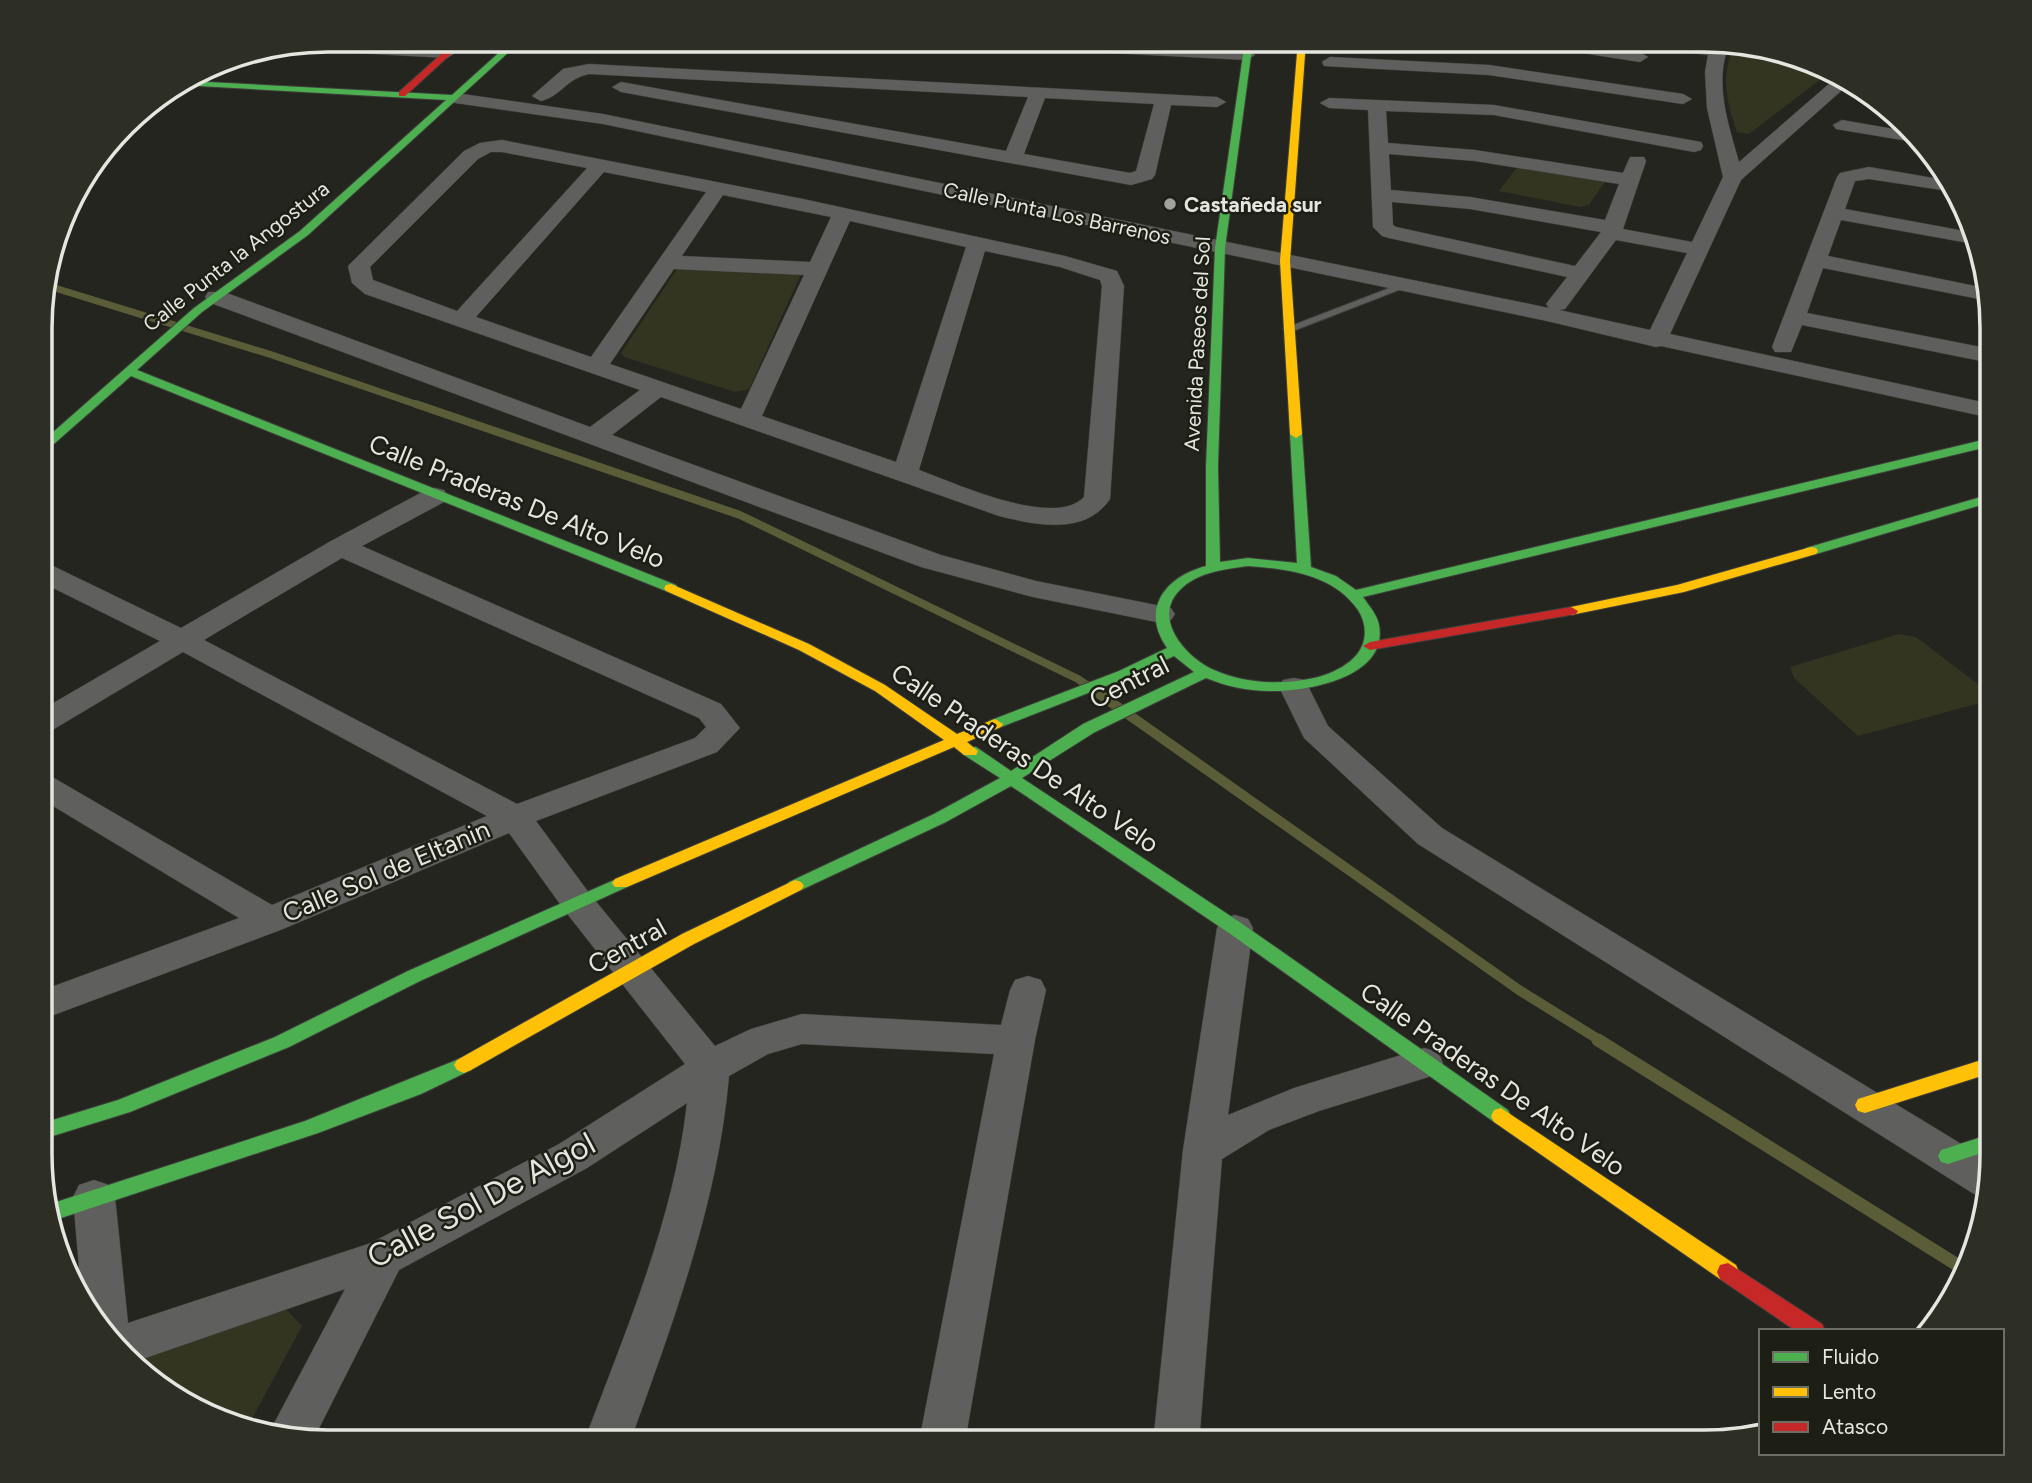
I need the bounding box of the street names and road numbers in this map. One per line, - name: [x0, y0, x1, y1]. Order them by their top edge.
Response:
- street label: Calle Punta la Angostura: [138, 176, 334, 336]
- street label: Calle Punta Los Barrenos: [941, 177, 1173, 249]
- street label: Avenida Paseos del Sol: [1179, 236, 1215, 452]
- street label: Calle Praderas De Alto Velo: [364, 427, 670, 575]
- street label: Central: [1084, 648, 1174, 716]
- street label: Calle Praderas De Alto Velo: [885, 656, 1165, 860]
- street label: Calle Sol de Eltanin: [277, 813, 495, 929]
- street label: Central: [582, 911, 672, 981]
- street label: Calle Praderas De Alto Velo: [1354, 975, 1632, 1183]
- street label: Calle Sol De Algol: [361, 1124, 601, 1276]

